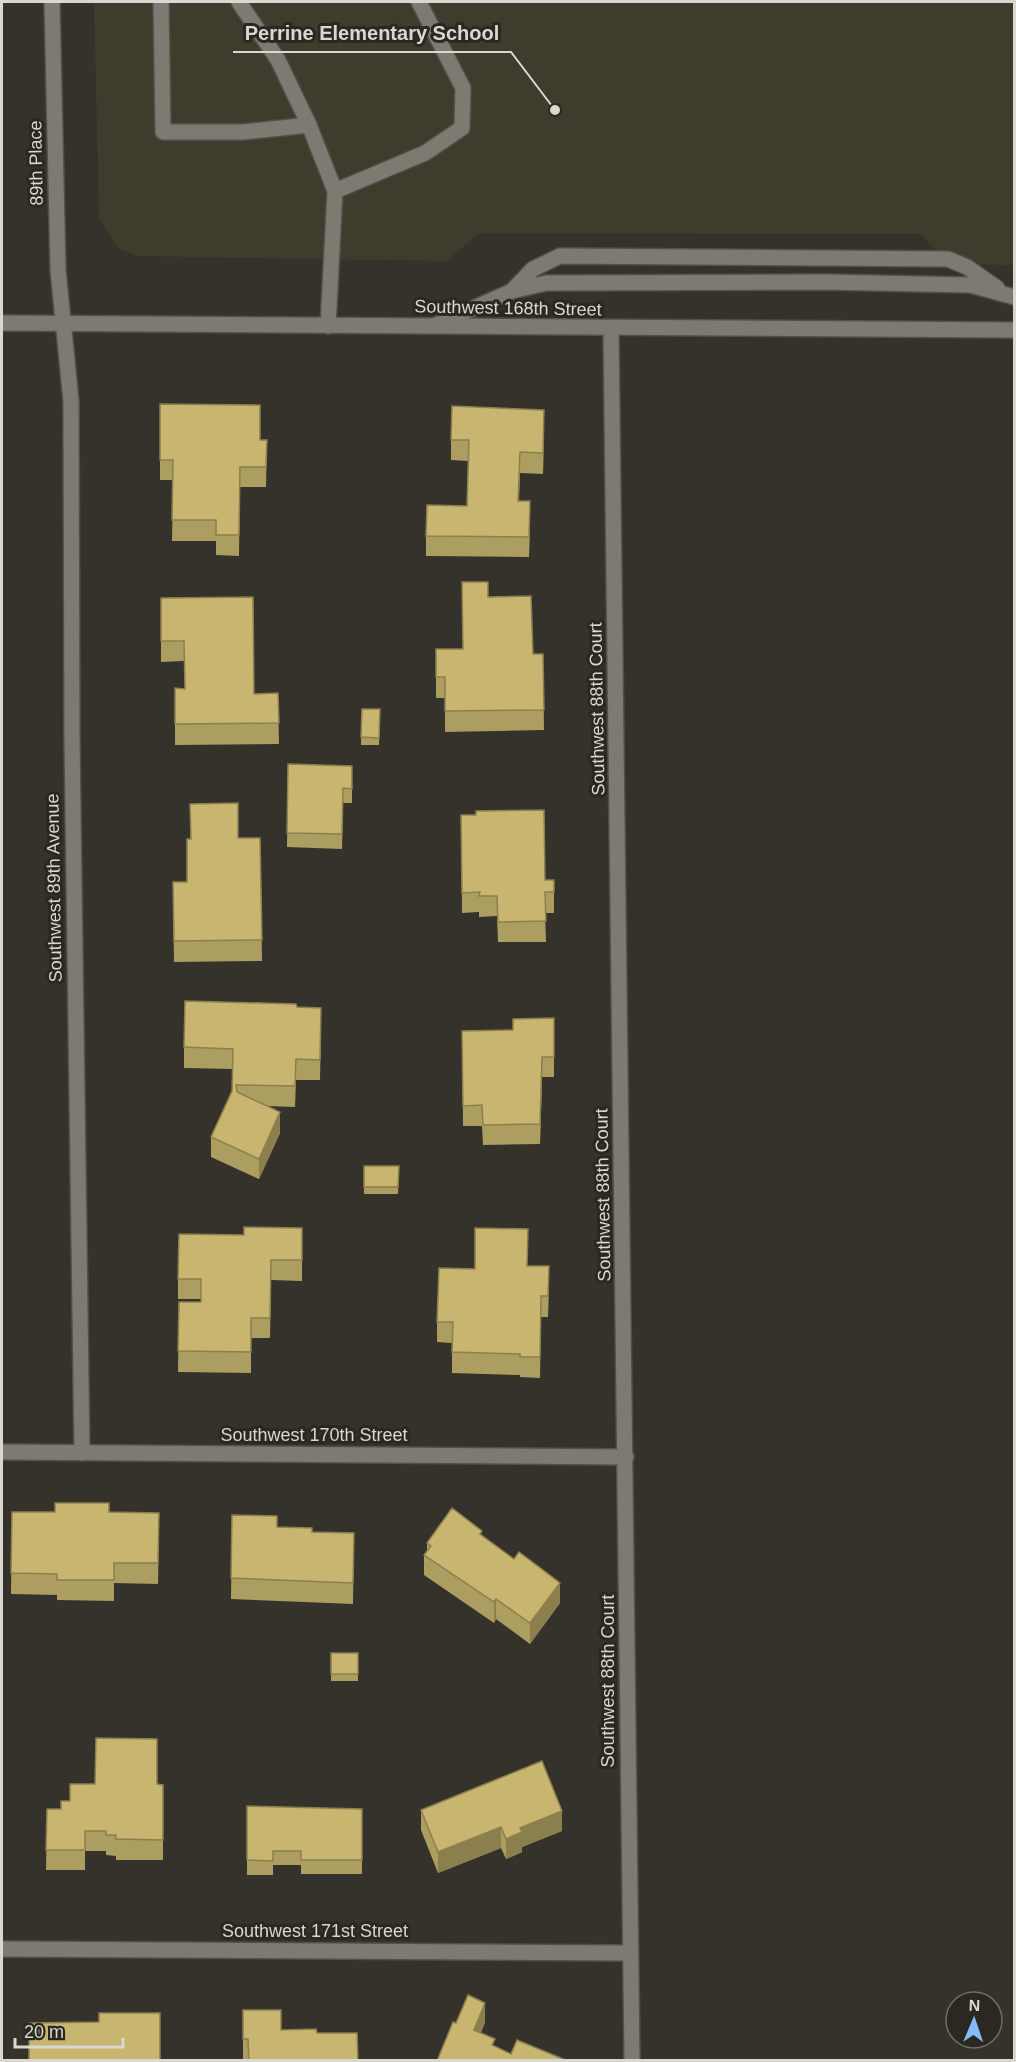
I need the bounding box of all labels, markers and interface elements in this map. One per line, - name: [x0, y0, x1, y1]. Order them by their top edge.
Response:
- callout: Perrine Elementary School: [233, 14, 511, 52]
- text: Perrine Elementary School: [245, 22, 499, 44]
- street label: 89th Place: [25, 120, 47, 206]
- street label: Southwest 168th Street: [414, 296, 602, 320]
- street label: Southwest 88th Court: [585, 622, 609, 796]
- street label: Southwest 89th Avenue: [42, 793, 66, 983]
- street label: Southwest 88th Court: [591, 1108, 615, 1282]
- street label: Southwest 170th Street: [220, 1425, 408, 1445]
- street label: Southwest 88th Court: [598, 1594, 618, 1768]
- street label: Southwest 171st Street: [222, 1921, 408, 1941]
- north arrow: [944, 1990, 1004, 2050]
- text: N: [968, 1997, 981, 2014]
- scale bar: [15, 2011, 123, 2049]
- text: 20 m: [24, 2022, 64, 2042]

